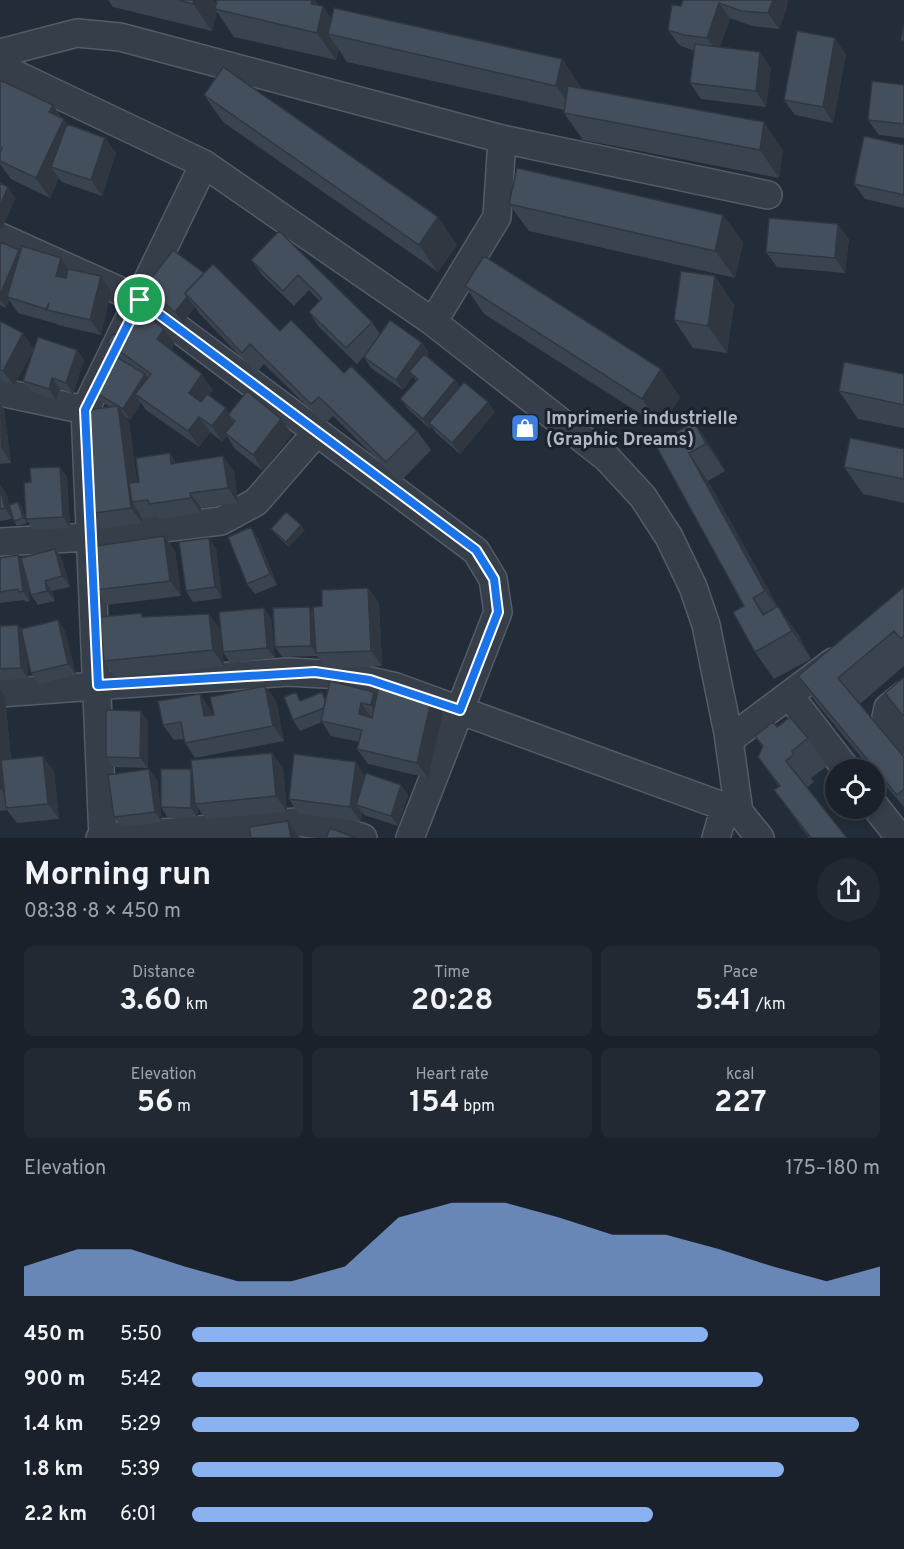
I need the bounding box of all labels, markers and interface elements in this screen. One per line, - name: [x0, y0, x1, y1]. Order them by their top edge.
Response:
- pin: [114, 274, 165, 325]
- icon: arrive: [123, 283, 156, 316]
- place label: Imprimerie industrielle (Graphic Dreams): [546, 408, 738, 452]
- shop icon: Imprimerie industrielle (Graphic Dreams): [509, 412, 541, 444]
- map controls: [825, 759, 885, 819]
- button: locate: [825, 759, 885, 819]
- text: Morning run: [24, 855, 211, 897]
- button: share: [817, 858, 880, 921]
- text: 08:38 · 8 × 450 m: [24, 899, 181, 925]
- text: Distance: [132, 963, 195, 983]
- text: Time: [434, 963, 470, 983]
- text: Pace: [723, 963, 758, 983]
- text: 3.60: [119, 983, 182, 1020]
- text: 20:28: [411, 983, 493, 1020]
- text: 5:41: [695, 983, 752, 1020]
- text: km: [182, 995, 208, 1015]
- text: /km: [752, 995, 786, 1015]
- text: Elevation: [131, 1065, 197, 1085]
- text: Heart rate: [415, 1065, 489, 1085]
- text: kcal: [726, 1065, 755, 1085]
- text: 56: [137, 1085, 173, 1122]
- text: 154: [409, 1085, 460, 1122]
- text: 227: [714, 1085, 767, 1122]
- text: m: [173, 1097, 191, 1117]
- text: bpm: [460, 1097, 495, 1117]
- text: Elevation: [24, 1156, 106, 1182]
- text: 175–180 m: [786, 1156, 880, 1182]
- text: 450 m: [24, 1322, 85, 1348]
- text: 5:50: [120, 1322, 162, 1348]
- text: 900 m: [24, 1367, 85, 1393]
- text: 5:42: [120, 1367, 162, 1393]
- text: 1.4 km: [24, 1412, 84, 1438]
- text: 5:29: [120, 1412, 161, 1438]
- text: 1.8 km: [24, 1457, 83, 1483]
- text: 5:39: [120, 1457, 161, 1483]
- text: 2.2 km: [24, 1502, 87, 1528]
- text: 6:01: [120, 1502, 157, 1528]

